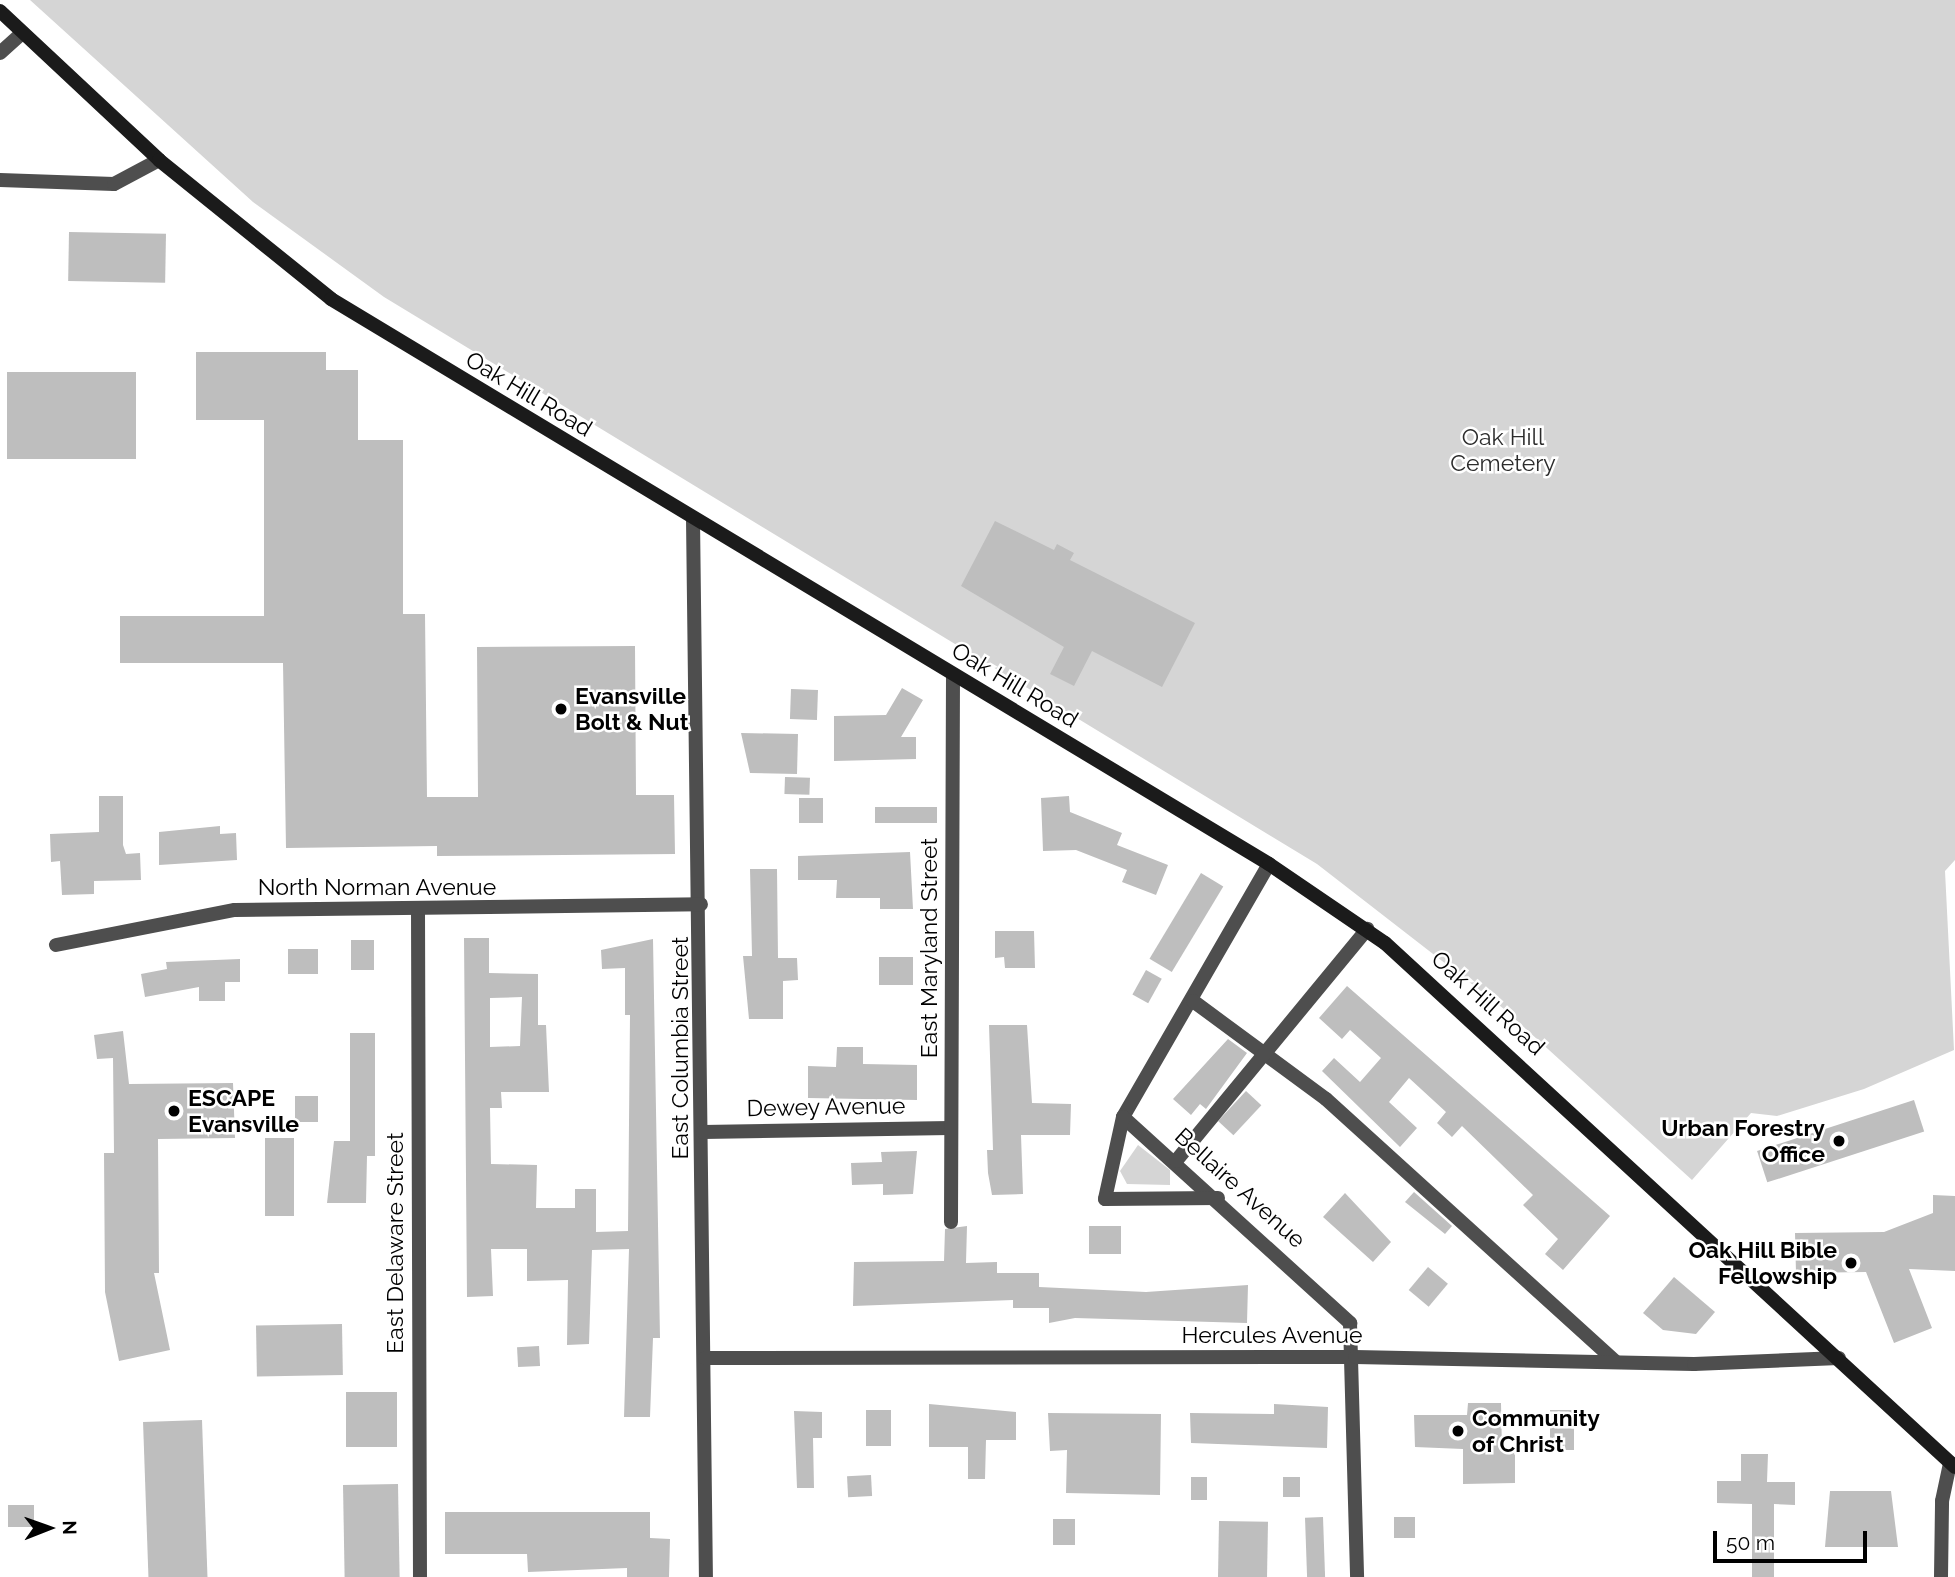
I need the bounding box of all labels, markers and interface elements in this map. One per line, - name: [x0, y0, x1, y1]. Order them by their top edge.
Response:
- street label: Oak Hill Road: [460, 345, 598, 443]
- park label: Oak Hill Cemetery: [1450, 423, 1556, 477]
- street label: Oak Hill Road: [946, 636, 1084, 734]
- place label: Evansville Bolt & Nut: [575, 682, 689, 736]
- marker: Evansville Bolt & Nut: [553, 701, 569, 717]
- street label: East Maryland Street: [915, 838, 943, 1058]
- street label: North Norman Avenue: [257, 873, 497, 901]
- street label: East Columbia Street: [666, 936, 694, 1160]
- street label: Oak Hill Road: [1426, 945, 1550, 1061]
- place label: ESCAPE Evansville: [188, 1084, 299, 1138]
- street label: Dewey Avenue: [746, 1092, 906, 1122]
- marker: ESCAPE Evansville: [166, 1103, 182, 1119]
- place label: Urban Forestry Office: [1661, 1114, 1825, 1168]
- street label: Bellaire Avenue: [1169, 1122, 1311, 1254]
- street label: East Delaware Street: [381, 1132, 409, 1354]
- marker: Urban Forestry Office: [1831, 1133, 1847, 1149]
- place label: Oak Hill Bible Fellowship: [1688, 1236, 1837, 1290]
- marker: Oak Hill Bible Fellowship: [1843, 1255, 1859, 1271]
- street label: Hercules Avenue: [1181, 1321, 1363, 1349]
- place label: Community of Christ: [1472, 1404, 1600, 1458]
- marker: Community of Christ: [1450, 1423, 1466, 1439]
- north arrow: [14, 1493, 84, 1563]
- scale bar: [1717, 1518, 1871, 1562]
- text: N: [59, 1520, 81, 1535]
- text: 50 m: [1726, 1530, 1775, 1555]

